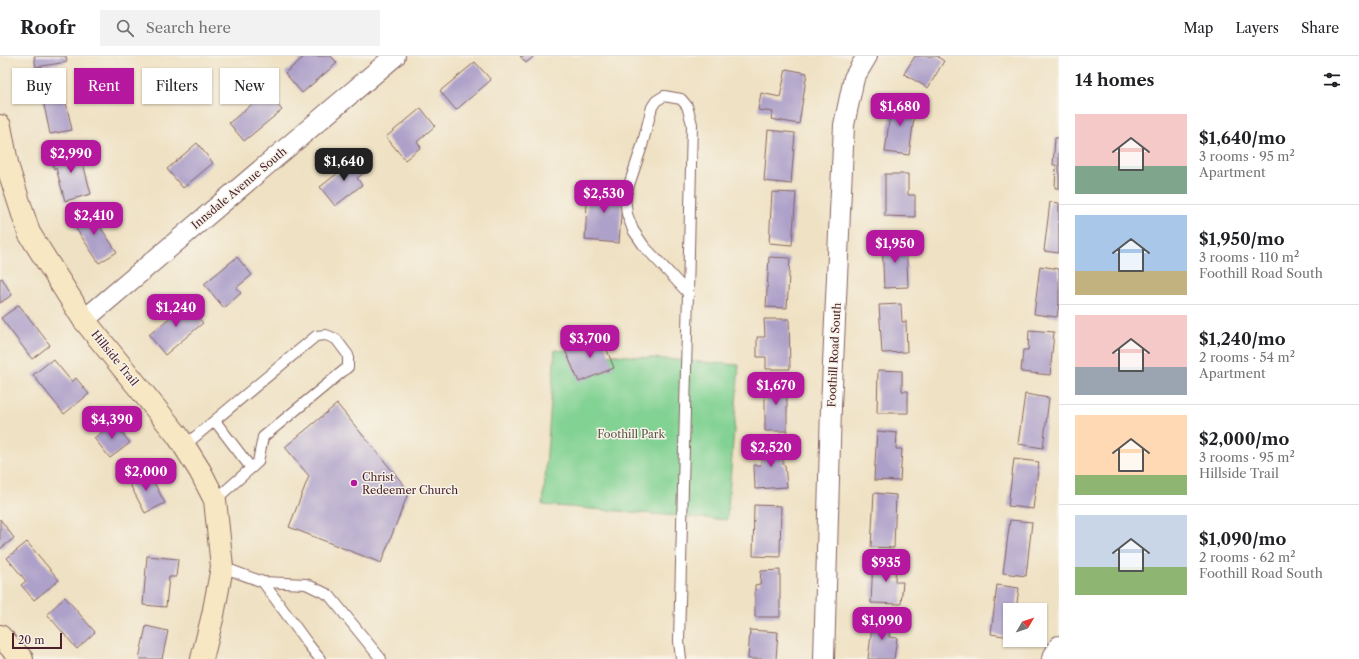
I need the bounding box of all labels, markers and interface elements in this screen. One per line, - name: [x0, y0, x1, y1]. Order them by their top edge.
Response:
- search box: [100, 10, 380, 46]
- text: Roofr: [20, 16, 76, 39]
- icon: search: [114, 17, 136, 39]
- text: Search here: [146, 18, 231, 37]
- text: Map: [1183, 19, 1213, 37]
- text: Layers: [1235, 19, 1279, 37]
- text: Share: [1301, 19, 1339, 37]
- chip: Buy: [12, 68, 66, 104]
- chip: Rent: [74, 68, 134, 104]
- chip: Filters: [142, 68, 212, 104]
- chip: New: [220, 68, 279, 104]
- icon: filters: [1321, 69, 1343, 91]
- text: 14 homes: [1075, 70, 1154, 90]
- pin: $1,680: [867, 93, 933, 127]
- text: $1,680: [880, 98, 920, 114]
- text: $1,640/mo: [1199, 128, 1286, 148]
- icon: home: [1107, 130, 1155, 178]
- pin: $2,990: [38, 140, 104, 174]
- street label: Innsdale Avenue South: [189, 144, 290, 232]
- text: $2,990: [50, 145, 92, 161]
- pin: $1,640: [311, 148, 377, 182]
- text: 3 rooms · 95 m²: [1199, 148, 1295, 164]
- text: $1,640: [324, 153, 364, 169]
- text: Apartment: [1199, 164, 1266, 180]
- pin: $2,530: [571, 180, 637, 214]
- text: $2,530: [583, 185, 625, 201]
- pin: $2,410: [61, 202, 127, 236]
- text: $2,410: [74, 207, 114, 223]
- text: $1,950/mo: [1199, 229, 1285, 249]
- pin: $1,950: [862, 230, 928, 264]
- icon: home: [1107, 231, 1155, 279]
- text: $1,950: [875, 235, 915, 251]
- text: 3 rooms · 110 m²: [1199, 249, 1299, 265]
- text: Foothill Road South: [1199, 265, 1323, 281]
- pin: $1,240: [143, 294, 209, 328]
- text: $1,240: [156, 299, 196, 315]
- street label: Foothill Road South: [824, 302, 844, 408]
- pin: $3,700: [557, 325, 623, 359]
- street label: Hillside Trail: [88, 327, 142, 389]
- text: $1,240/mo: [1199, 329, 1286, 349]
- text: $3,700: [569, 330, 611, 346]
- icon: home: [1107, 331, 1155, 379]
- text: 2 rooms · 54 m²: [1199, 349, 1295, 365]
- text: Apartment: [1199, 365, 1266, 381]
- pin: $1,670: [743, 372, 809, 406]
- text: $1,670: [756, 377, 796, 393]
- pin: $4,390: [79, 406, 145, 440]
- text: $4,390: [91, 411, 133, 427]
- park label: Foothill Park: [597, 427, 665, 441]
- text: $2,000/mo: [1199, 429, 1289, 449]
- icon: home: [1107, 431, 1155, 479]
- pin: $2,520: [738, 434, 804, 468]
- text: $2,520: [750, 439, 792, 455]
- text: 3 rooms · 95 m²: [1199, 449, 1295, 465]
- pin: $2,000: [113, 458, 179, 492]
- text: $2,000: [124, 463, 168, 479]
- text: Hillside Trail: [1199, 465, 1279, 481]
- place label: Christ Redeemer Church: [362, 470, 458, 497]
- marker: Christ Redeemer Church: [349, 478, 359, 488]
- text: $1,090/mo: [1199, 529, 1286, 549]
- icon: home: [1107, 531, 1155, 579]
- pin: $935: [862, 549, 910, 583]
- text: 2 rooms · 62 m²: [1199, 549, 1296, 565]
- text: $935: [871, 554, 901, 570]
- text: Foothill Road South: [1199, 565, 1323, 581]
- north arrow: [1003, 603, 1047, 647]
- map controls: [1003, 603, 1047, 647]
- pin: $1,090: [849, 607, 915, 641]
- text: $1,090: [862, 612, 902, 628]
- scale bar: [12, 631, 62, 650]
- text: 20 m: [18, 633, 44, 647]

